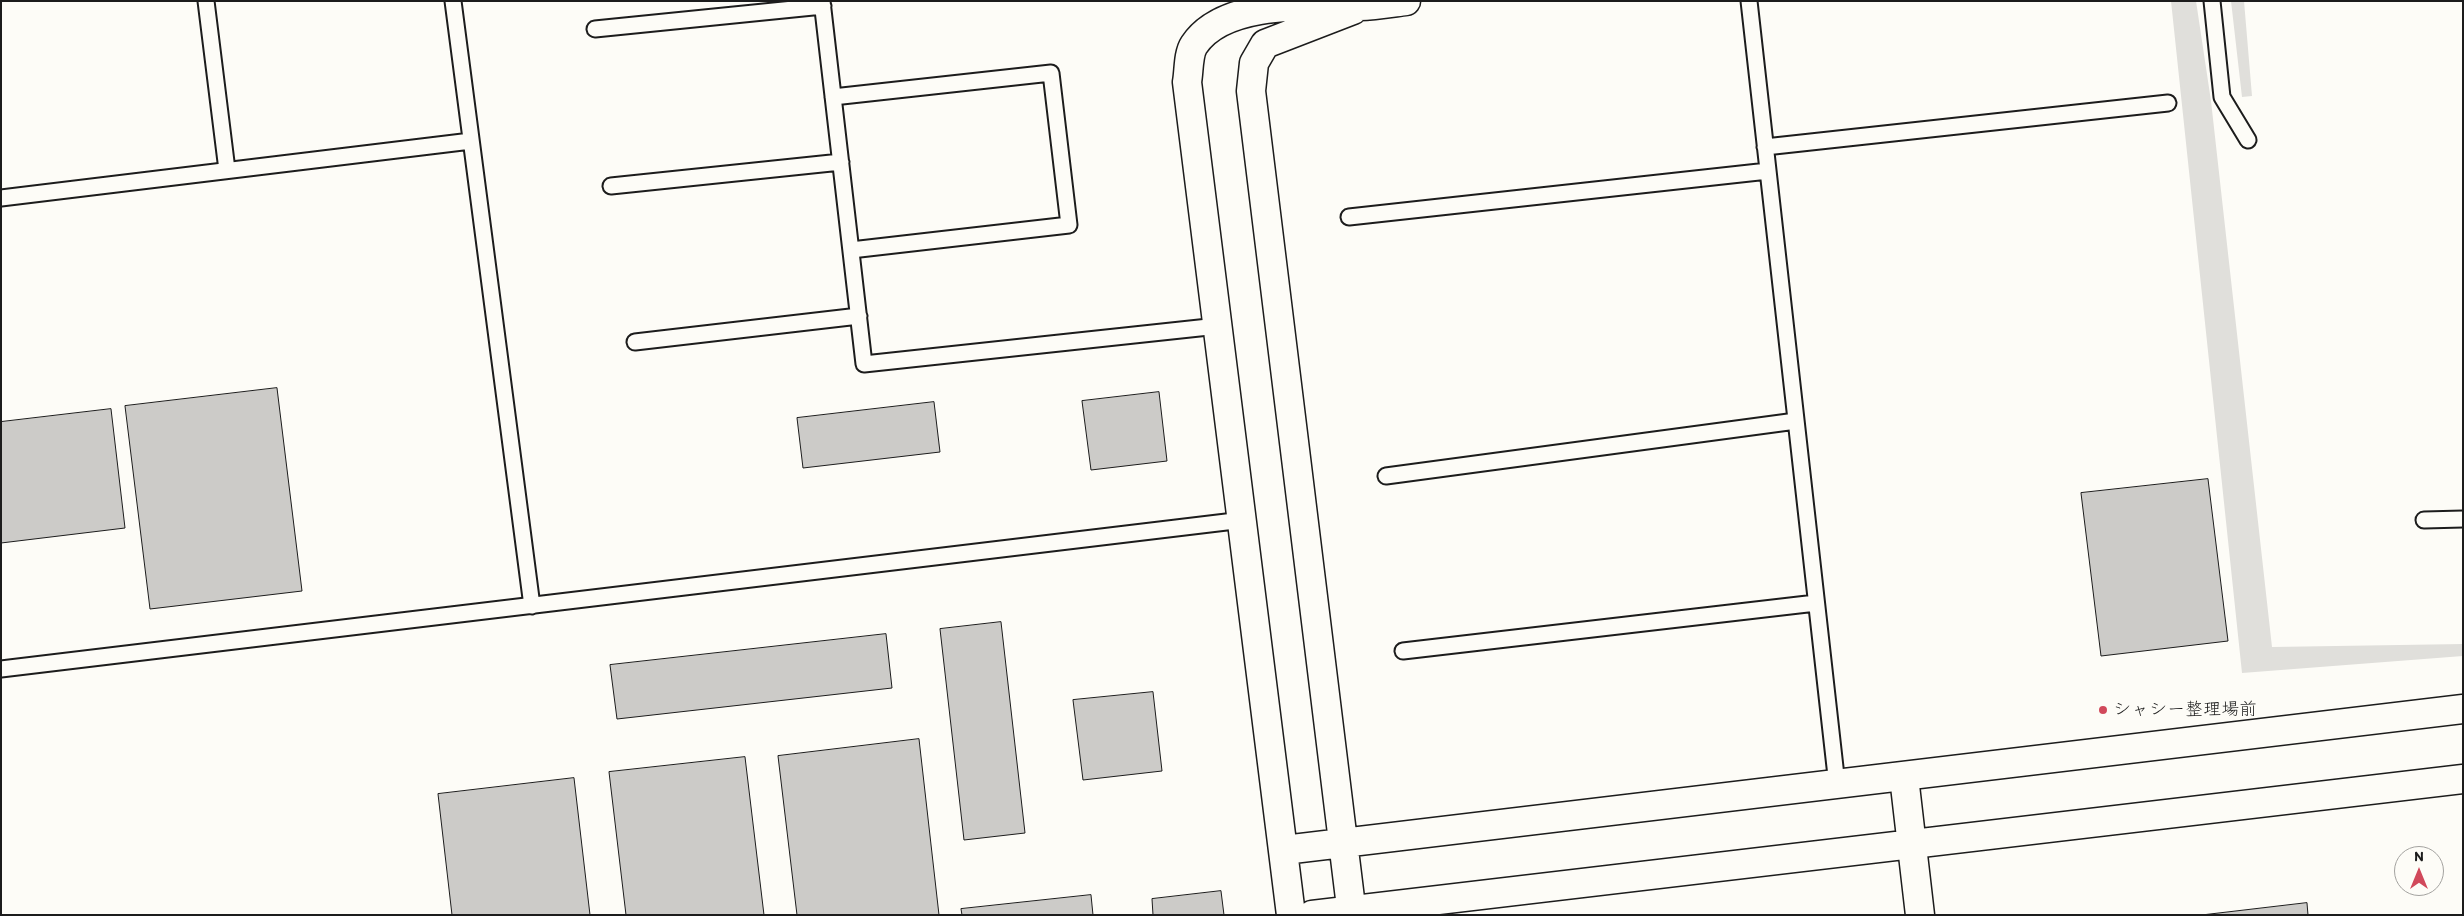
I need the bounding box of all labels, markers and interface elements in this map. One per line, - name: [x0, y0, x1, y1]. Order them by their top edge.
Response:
- place label: シャシー整理場前: [2113, 699, 2257, 721]
- marker: シャシー整理場前: [2097, 704, 2109, 716]
- north arrow: [2394, 846, 2444, 896]
- text: N: [2414, 848, 2424, 865]

